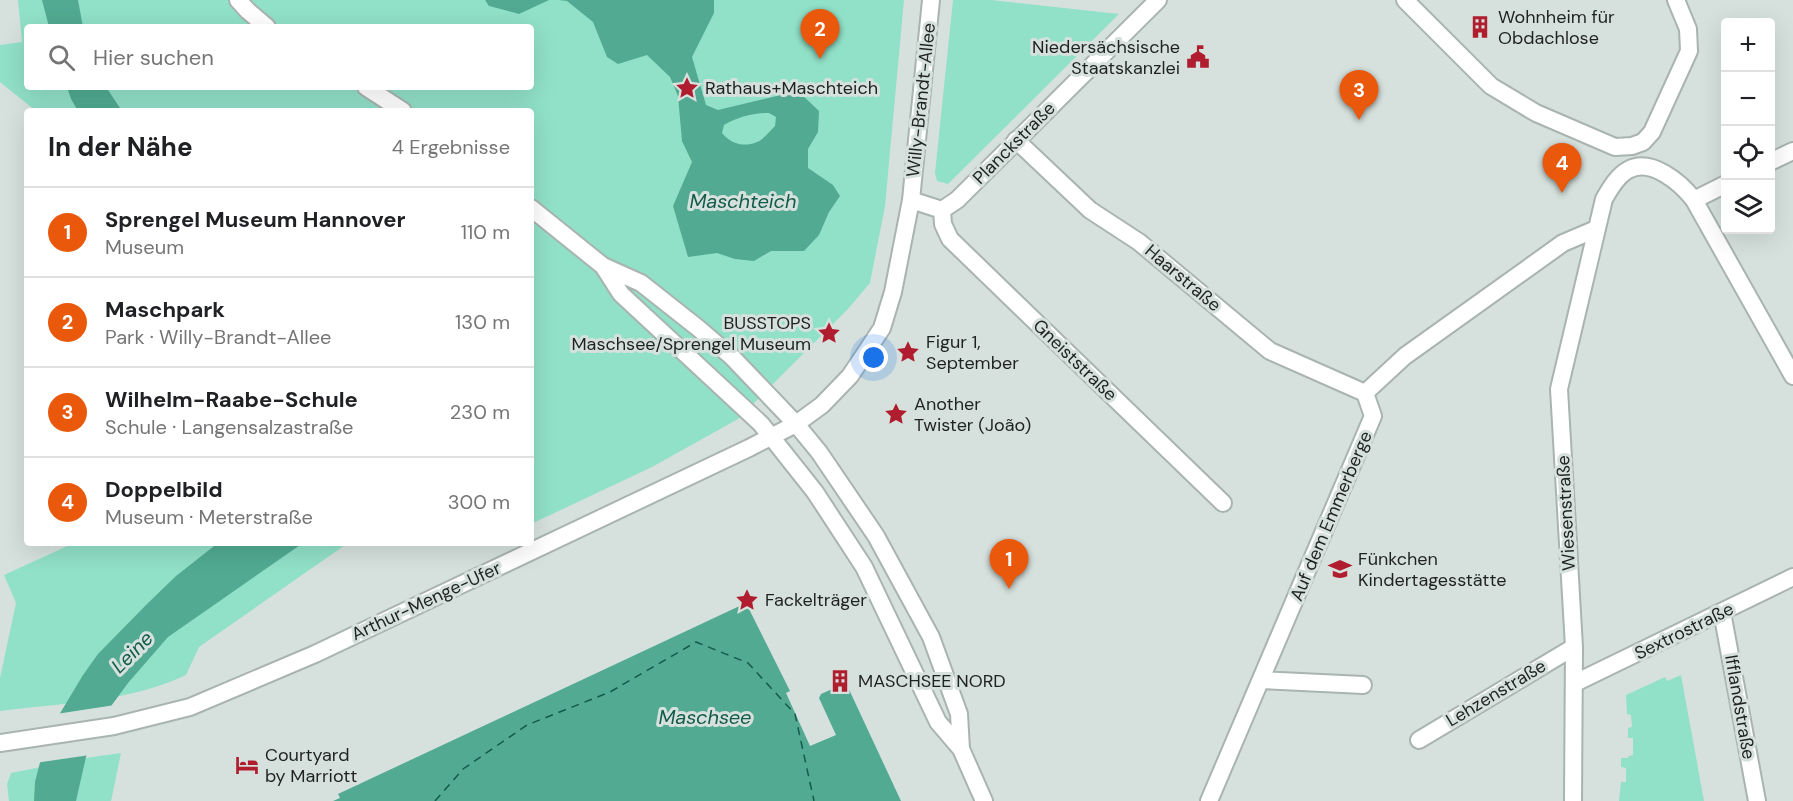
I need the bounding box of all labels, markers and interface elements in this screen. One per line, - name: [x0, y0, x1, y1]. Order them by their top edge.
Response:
- place label: Wohnheim für Obdachlose: [1498, 5, 1615, 50]
- pin: 2: [800, 10, 840, 59]
- building icon: Wohnheim für Obdachlose: [1467, 14, 1493, 40]
- map controls: [1721, 18, 1775, 234]
- button: +: [1721, 18, 1775, 72]
- street label: Willy-Brandt-Allee: [901, 22, 941, 178]
- search box: [24, 24, 534, 90]
- place label: Niedersächsische Staatskanzlei: [1032, 35, 1180, 80]
- icon: search: [45, 41, 78, 74]
- text: Hier suchen: [93, 43, 214, 72]
- public building icon: Niedersächsische Staatskanzlei: [1185, 44, 1211, 70]
- pin: 3: [1340, 70, 1378, 120]
- button: −: [1721, 72, 1775, 126]
- place icon: Rathaus+Maschteich: [674, 75, 700, 101]
- place label: Rathaus+Maschteich: [705, 76, 878, 100]
- street label: Planckstraße: [968, 97, 1060, 189]
- button: locate: [1721, 126, 1775, 180]
- text: In der Nähe: [48, 130, 193, 164]
- text: 4 Ergebnisse: [392, 134, 510, 160]
- pin: 4: [1542, 144, 1582, 193]
- button: layers: [1721, 180, 1775, 234]
- water label: Maschteich: [689, 188, 797, 214]
- text: Sprengel Museum Hannover: [105, 205, 406, 234]
- text: 1: [64, 219, 71, 245]
- text: 110 m: [461, 219, 510, 245]
- text: Museum: [105, 234, 184, 260]
- street label: Haarstraße: [1140, 239, 1226, 317]
- text: Maschpark: [105, 295, 225, 324]
- text: 2: [62, 309, 73, 335]
- text: 130 m: [455, 309, 510, 335]
- place label: BUSSTOPS Maschsee/Sprengel Museum: [571, 311, 811, 356]
- street label: Gneiststraße: [1028, 314, 1122, 406]
- place icon: BUSSTOPS Maschsee/Sprengel Museum: [816, 320, 842, 346]
- text: Park · Willy-Brandt-Allee: [105, 324, 331, 350]
- place label: Figur 1, September: [926, 330, 1019, 375]
- place icon: Figur 1, September: [895, 339, 921, 365]
- your location: [859, 343, 888, 372]
- text: Wilhelm-Raabe-Schule: [105, 385, 358, 414]
- place label: Another Twister (João): [914, 392, 1031, 437]
- text: 3: [61, 399, 74, 425]
- text: 230 m: [450, 399, 510, 425]
- place icon: Another Twister (João): [883, 401, 909, 427]
- text: Schule · Langensalzastraße: [105, 414, 353, 440]
- street label: Auf dem Emmerberge: [1284, 427, 1378, 605]
- street label: Wiesenstraße: [1551, 455, 1581, 571]
- text: Doppelbild: [105, 475, 223, 504]
- text: 4: [61, 489, 74, 515]
- text: 300 m: [448, 489, 510, 515]
- text: Museum · Meterstraße: [105, 504, 313, 530]
- pin: 1: [990, 540, 1028, 589]
- place label: Fünkchen Kindertagesstätte: [1358, 547, 1506, 592]
- street label: Arthur-Menge-Ufer: [347, 556, 505, 646]
- school or university icon: Fünkchen Kindertagesstätte: [1327, 556, 1353, 582]
- place icon: Fackelträger: [734, 587, 760, 613]
- place label: Fackelträger: [765, 588, 867, 612]
- street label: Sextrostraße: [1631, 597, 1737, 665]
- water label: Leine: [105, 625, 159, 679]
- street label: Ifflandstraße: [1719, 653, 1761, 761]
- street label: Lehzenstraße: [1442, 654, 1550, 732]
- building icon: MASCHSEE NORD: [827, 668, 853, 694]
- place label: MASCHSEE NORD: [858, 669, 1006, 693]
- water label: Maschsee: [658, 704, 752, 730]
- place label: Courtyard by Marriott: [265, 743, 357, 788]
- hotel icon: Courtyard by Marriott: [234, 752, 260, 778]

